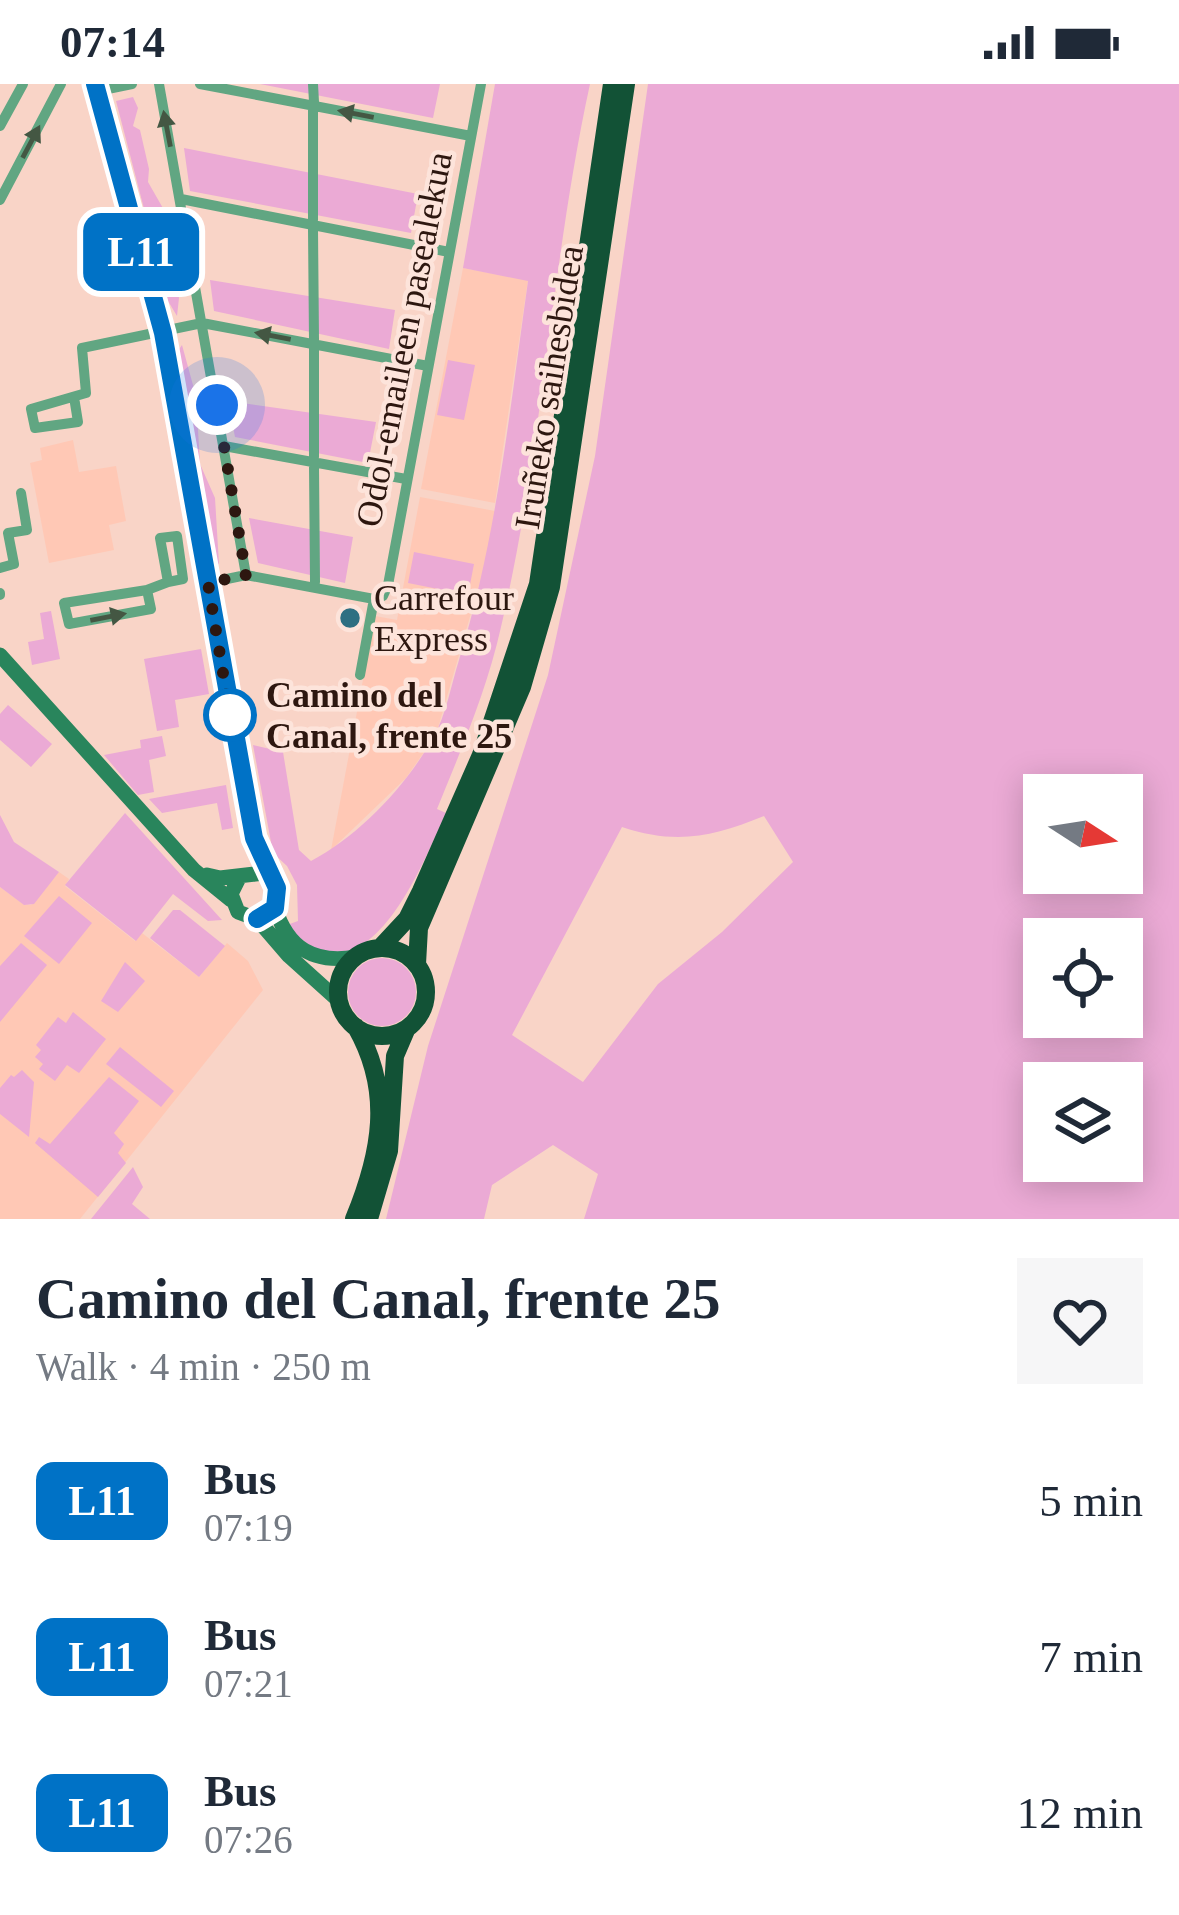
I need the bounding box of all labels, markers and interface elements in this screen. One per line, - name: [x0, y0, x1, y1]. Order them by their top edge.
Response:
- text: 07:14: [60, 17, 165, 67]
- one-way arrow: [337, 104, 375, 123]
- one-way arrow: [157, 109, 176, 147]
- one-way arrow: [20, 125, 40, 159]
- street label: Odol-emaileen pasealekua: [348, 148, 460, 530]
- line badge: L11: [72, 213, 210, 291]
- text: L11: [107, 229, 175, 275]
- street label: Iruñeko saihesbidea: [507, 242, 591, 532]
- one-way arrow: [254, 326, 292, 345]
- your location: [187, 375, 247, 435]
- place label: Carrefour Express: [374, 578, 514, 659]
- marker: Carrefour Express: [337, 605, 363, 631]
- one-way arrow: [90, 607, 128, 626]
- place label: Camino del Canal, frente 25: [266, 675, 512, 756]
- marker: Camino del Canal, frente 25: [205, 690, 255, 740]
- north arrow: [1023, 774, 1143, 894]
- map controls: [1023, 774, 1143, 1182]
- button: locate: [1023, 918, 1143, 1038]
- button: layers: [1023, 1062, 1143, 1182]
- button: heart: [1017, 1258, 1143, 1384]
- text: Camino del Canal, frente 25: [36, 1267, 721, 1330]
- text: Walk · 4 min · 250 m: [36, 1345, 371, 1388]
- text: Bus: [204, 1454, 277, 1504]
- text: 5 min: [1039, 1476, 1143, 1526]
- text: L11: [68, 1478, 136, 1524]
- text: 07:19: [204, 1506, 293, 1549]
- text: Bus: [204, 1610, 277, 1660]
- text: 7 min: [1039, 1632, 1143, 1682]
- text: L11: [68, 1634, 136, 1680]
- text: 07:21: [204, 1662, 293, 1705]
- text: Bus: [204, 1766, 277, 1816]
- text: 12 min: [1017, 1788, 1143, 1838]
- text: L11: [68, 1790, 136, 1836]
- text: 07:26: [204, 1818, 293, 1861]

